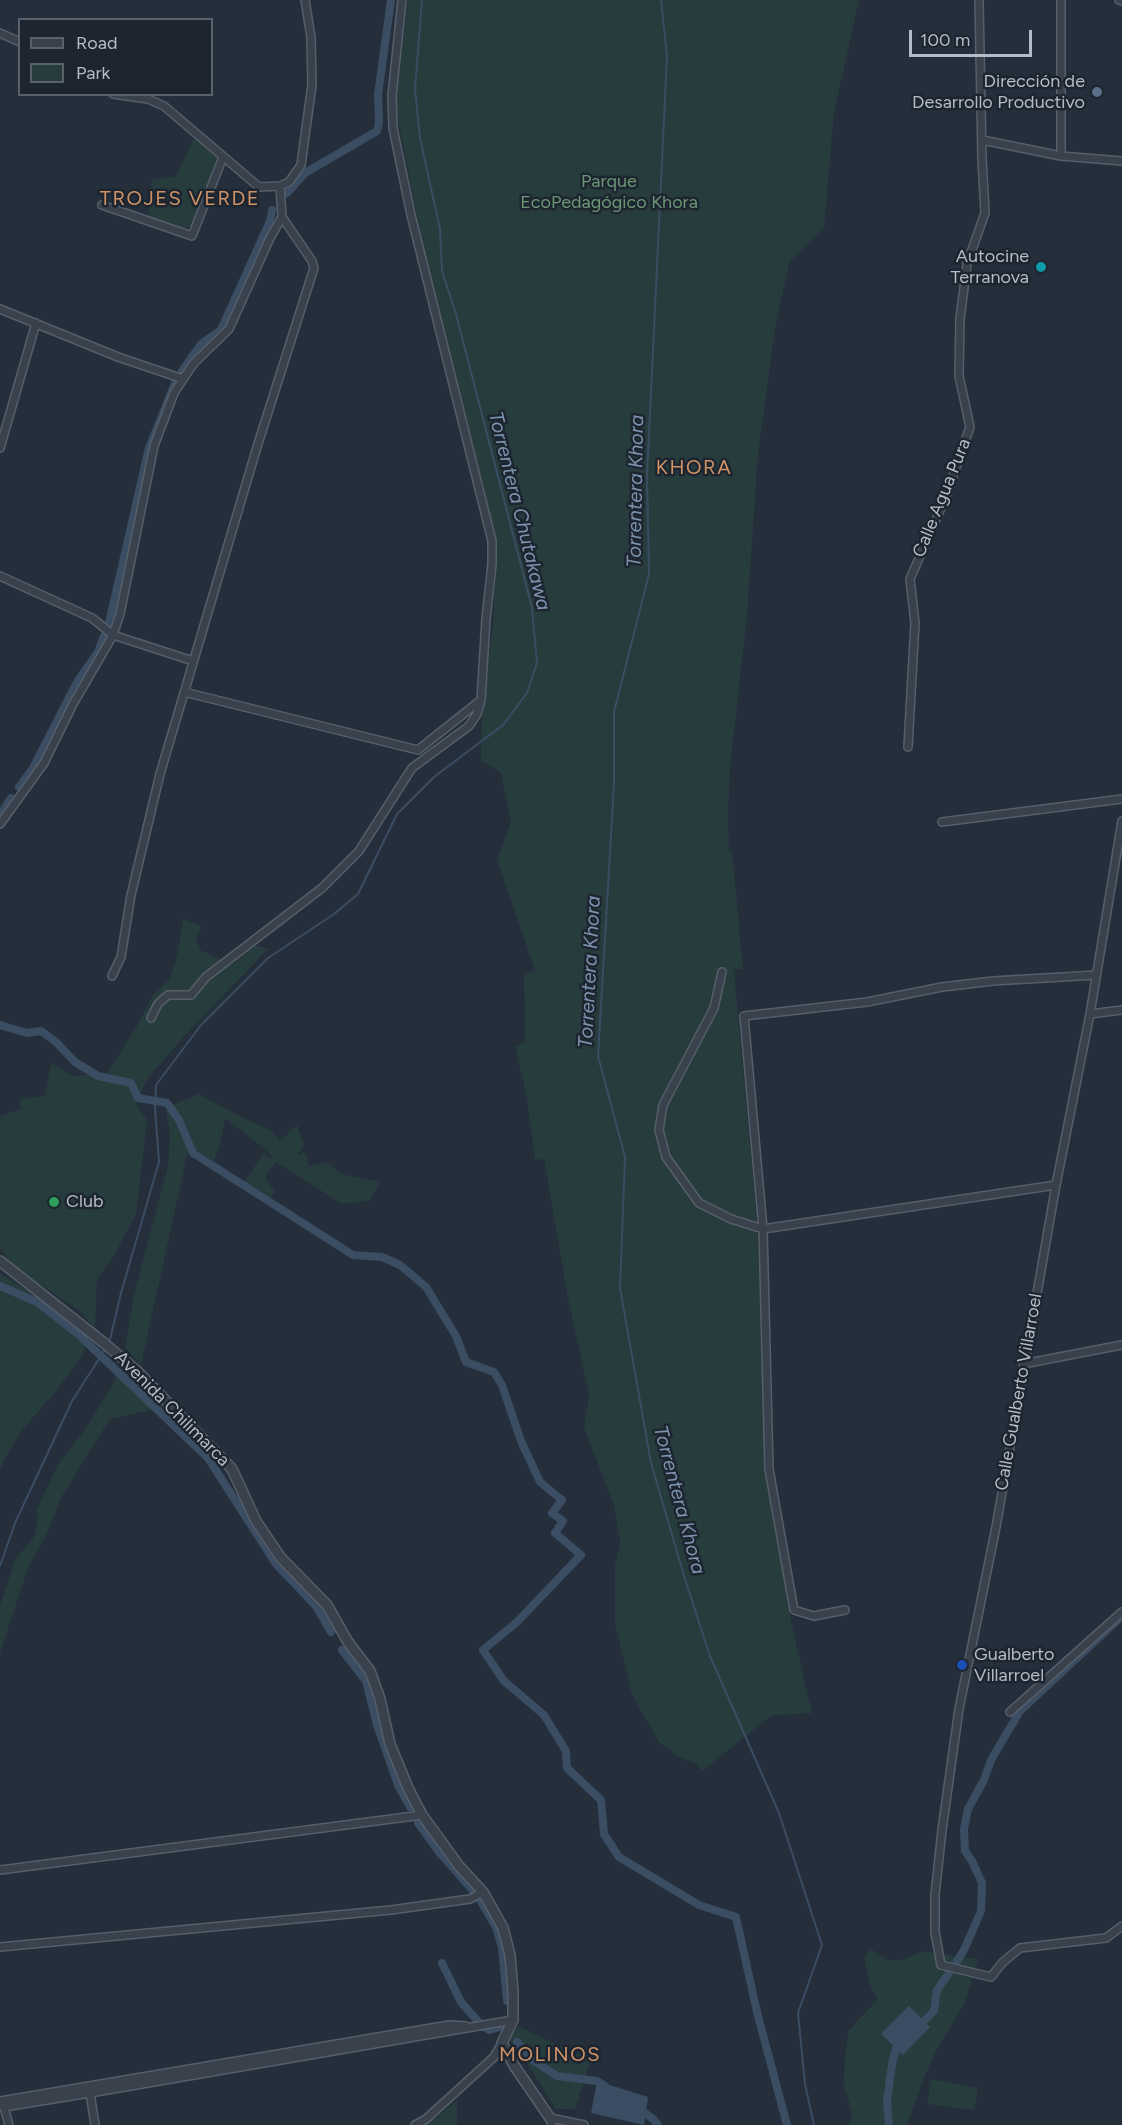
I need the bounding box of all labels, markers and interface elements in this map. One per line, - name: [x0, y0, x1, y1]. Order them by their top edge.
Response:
- legend: [18, 18, 213, 96]
- scale bar: [912, 18, 1035, 56]
- text: 100 m: [920, 29, 970, 51]
- text: Road: [76, 32, 117, 54]
- text: Park: [76, 62, 110, 84]
- place label: Dirección de Desarrollo Productivo: [912, 71, 1085, 113]
- marker: Dirección de Desarrollo Productivo: [1090, 85, 1104, 99]
- park label: Parque EcoPedagógico Khora: [520, 171, 698, 213]
- district label: TROJES VERDE: [100, 187, 260, 211]
- place label: Autocine Terranova: [950, 246, 1029, 288]
- marker: Autocine Terranova: [1034, 260, 1048, 274]
- water label: Torrentera Chutakawa: [483, 409, 555, 613]
- water label: Torrentera Khora: [623, 414, 649, 568]
- street label: Calle Agua Pura: [908, 435, 976, 561]
- district label: KHORA: [656, 456, 732, 480]
- water label: Torrentera Khora: [574, 895, 606, 1049]
- place label: Club: [66, 1191, 104, 1213]
- marker: Club: [47, 1195, 61, 1209]
- street label: Calle Gualberto Villarroel: [991, 1292, 1047, 1492]
- street label: Avenida Chilimarca: [110, 1347, 234, 1471]
- water label: Torrentera Khora: [648, 1423, 710, 1577]
- place label: Gualberto Villarroel: [974, 1644, 1055, 1686]
- marker: Gualberto Villarroel: [955, 1658, 969, 1672]
- district label: MOLINOS: [499, 2043, 601, 2067]

